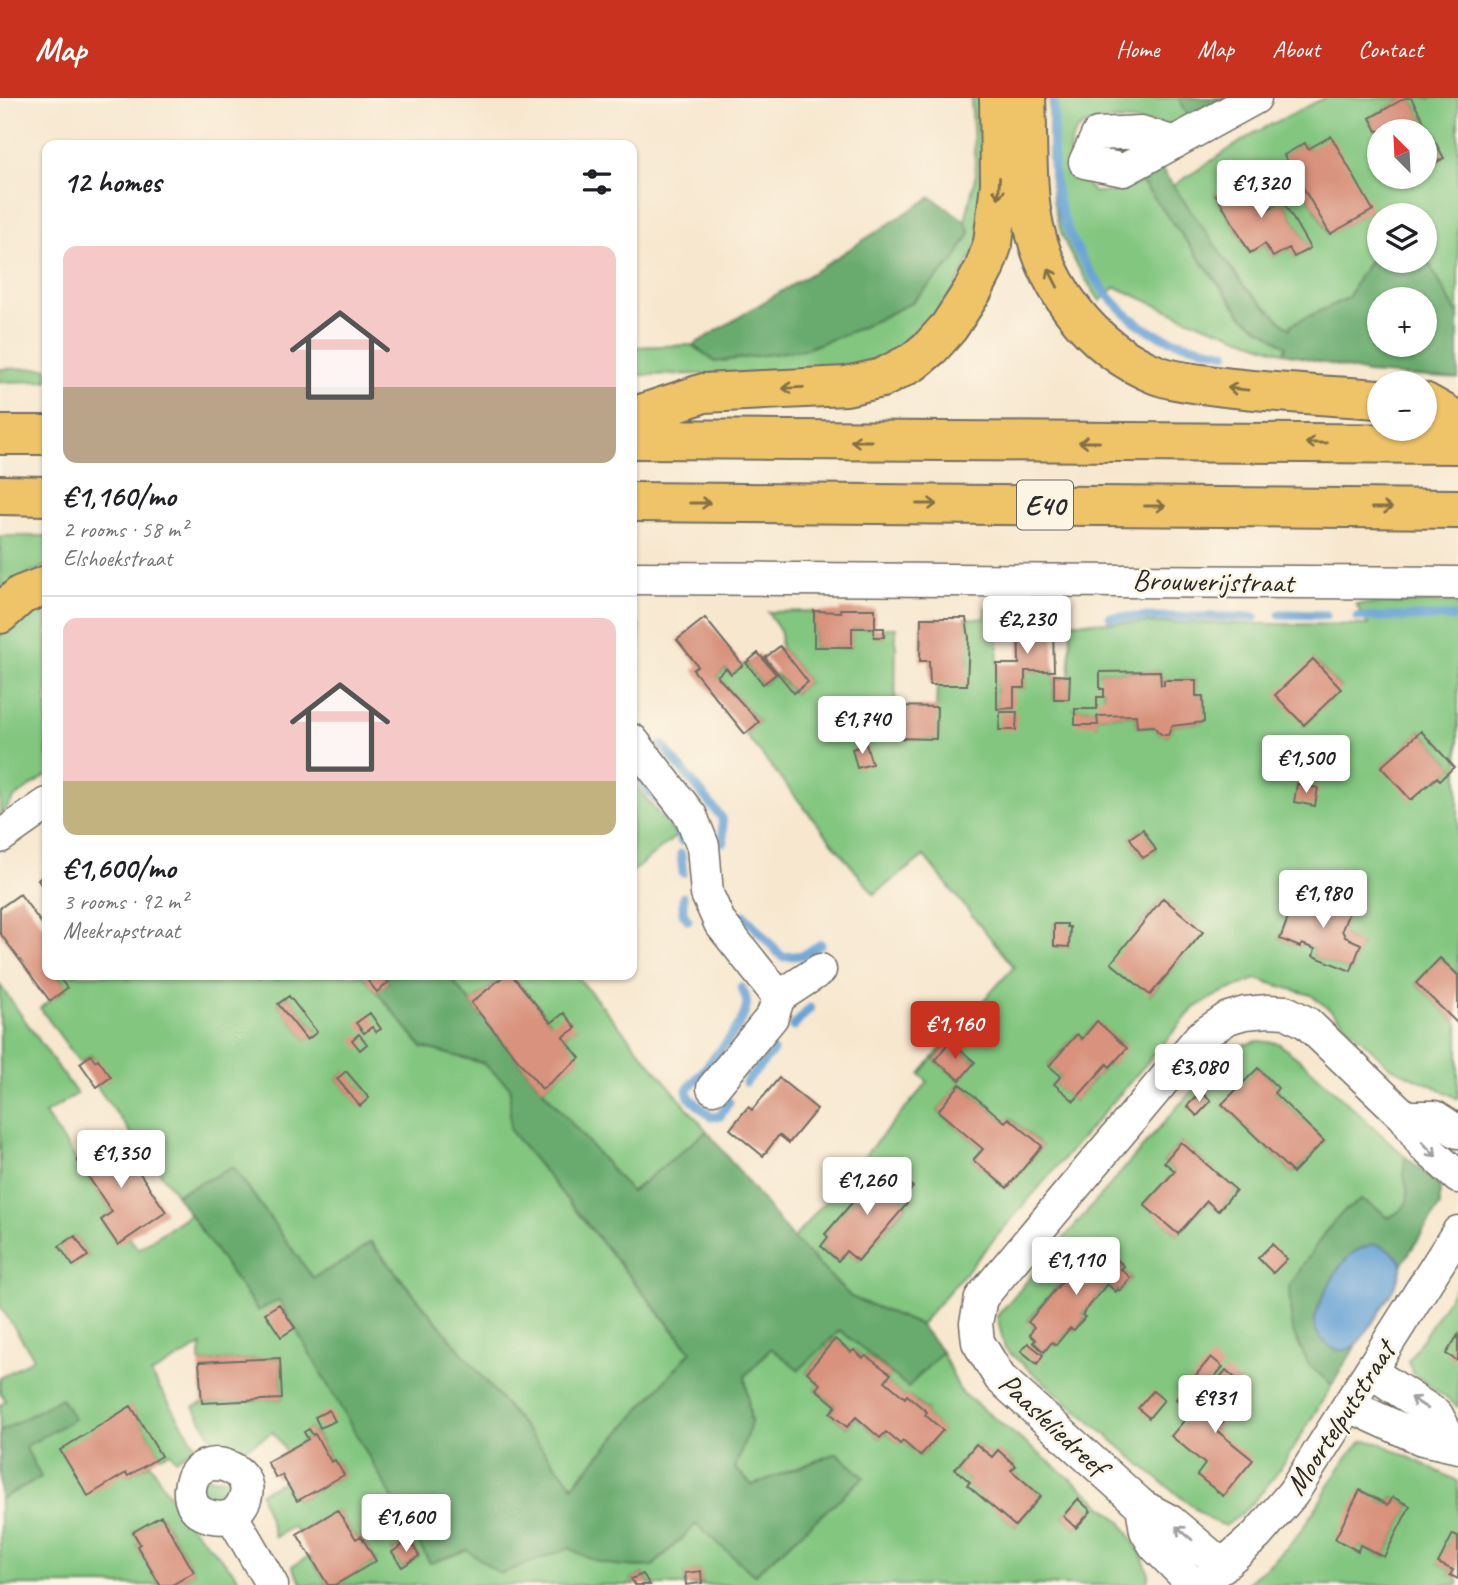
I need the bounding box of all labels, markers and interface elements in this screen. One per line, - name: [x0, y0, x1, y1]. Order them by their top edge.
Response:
- text: Map: [35, 28, 86, 70]
- text: Home: [1116, 34, 1159, 64]
- text: Map: [1197, 34, 1234, 64]
- text: About: [1272, 34, 1320, 64]
- text: Contact: [1358, 34, 1423, 64]
- north arrow: [1367, 119, 1437, 189]
- map controls: [1367, 119, 1437, 441]
- pin: €1,320: [1204, 160, 1318, 220]
- text: 12 homes: [63, 163, 161, 201]
- icon: filters: [578, 163, 616, 201]
- text: €1,320: [1233, 168, 1289, 197]
- one-way arrow: [993, 177, 1006, 200]
- button: layers: [1367, 203, 1437, 273]
- one-way arrow: [1045, 268, 1059, 289]
- button: +: [1367, 287, 1437, 357]
- icon: home: [277, 292, 403, 418]
- button: −: [1367, 371, 1437, 441]
- one-way arrow: [782, 382, 805, 395]
- one-way arrow: [1227, 382, 1249, 395]
- one-way arrow: [850, 434, 873, 447]
- one-way arrow: [1078, 435, 1101, 449]
- one-way arrow: [1305, 436, 1328, 450]
- text: €1,160/mo: [63, 477, 176, 515]
- road number: E40: [1017, 480, 1073, 530]
- one-way arrow: [688, 496, 711, 509]
- one-way arrow: [916, 497, 939, 511]
- one-way arrow: [1143, 499, 1166, 513]
- one-way arrow: [1371, 501, 1394, 515]
- text: 2 rooms · 58 m²: [63, 515, 187, 544]
- text: Elshoekstraat: [63, 544, 172, 573]
- street label: Brouwerijstraat: [1132, 561, 1297, 601]
- pin: €2,230: [970, 596, 1084, 656]
- text: €2,230: [999, 604, 1055, 633]
- icon: home: [277, 664, 403, 790]
- pin: €1,740: [805, 696, 919, 756]
- text: €1,740: [834, 704, 890, 733]
- pin: €1,500: [1249, 736, 1363, 795]
- text: €1,500: [1278, 743, 1334, 772]
- text: €1,600/mo: [63, 849, 176, 887]
- pin: €1,980: [1266, 870, 1380, 930]
- text: €1,980: [1295, 878, 1351, 907]
- text: 3 rooms · 92 m²: [63, 887, 187, 916]
- text: Meekrapstraat: [63, 916, 180, 945]
- pin: €1,160: [898, 1002, 1012, 1061]
- text: €1,160: [927, 1009, 983, 1038]
- pin: €3,080: [1142, 1044, 1256, 1104]
- text: €3,080: [1171, 1052, 1227, 1081]
- pin: €1,350: [64, 1130, 178, 1190]
- text: €1,350: [93, 1138, 149, 1167]
- one-way arrow: [1421, 1141, 1438, 1158]
- pin: €1,260: [810, 1158, 924, 1217]
- text: €1,260: [839, 1165, 895, 1194]
- pin: €1,110: [1019, 1238, 1133, 1297]
- text: €1,110: [1048, 1245, 1104, 1274]
- street label: Moortelputstraat: [1276, 1331, 1406, 1502]
- street label: Paasleliedreef: [991, 1364, 1120, 1489]
- pin: €931: [1174, 1376, 1256, 1435]
- text: €931: [1194, 1383, 1236, 1412]
- one-way arrow: [1409, 1395, 1429, 1409]
- pin: €1,600: [349, 1494, 463, 1554]
- text: €1,600: [378, 1502, 434, 1531]
- one-way arrow: [1176, 1525, 1194, 1541]

